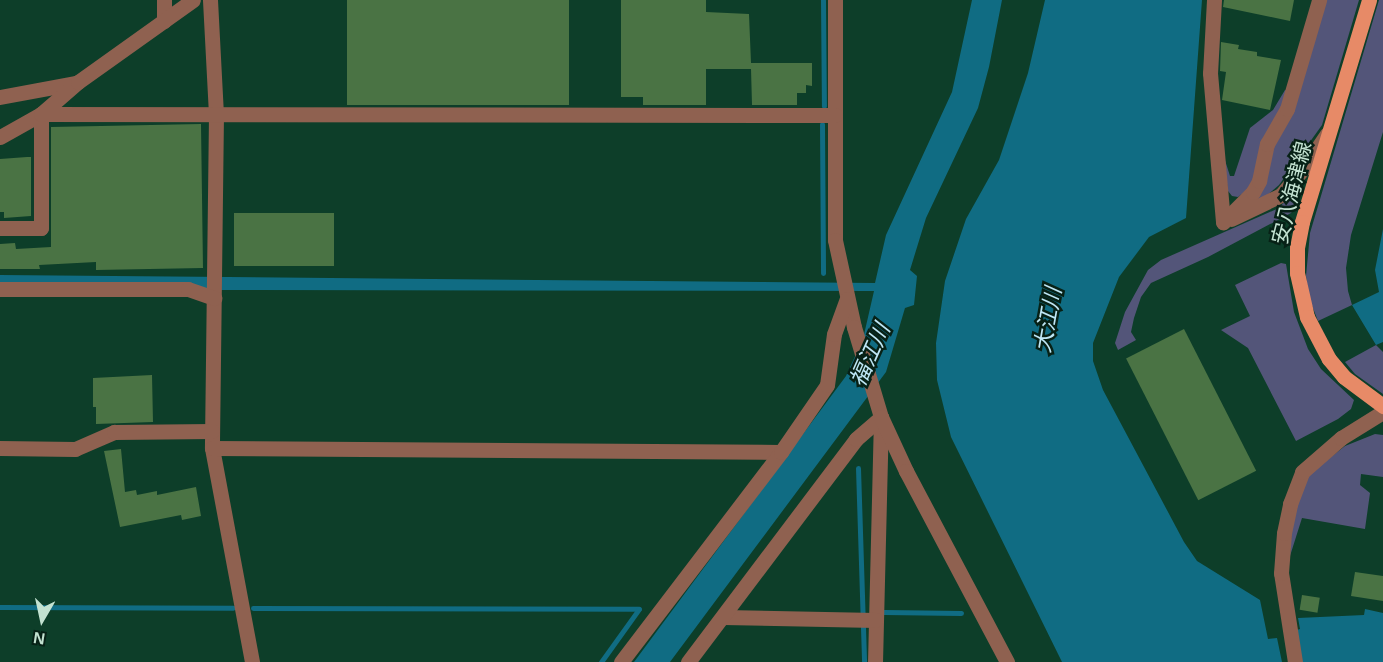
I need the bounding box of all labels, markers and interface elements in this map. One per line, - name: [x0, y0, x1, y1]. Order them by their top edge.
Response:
- street label: 安八海津線: [1267, 139, 1317, 247]
- water label: 大江川: [1029, 285, 1067, 355]
- water label: 福江川: [845, 319, 895, 391]
- north arrow: [12, 590, 72, 650]
- text: N: [32, 629, 46, 648]

